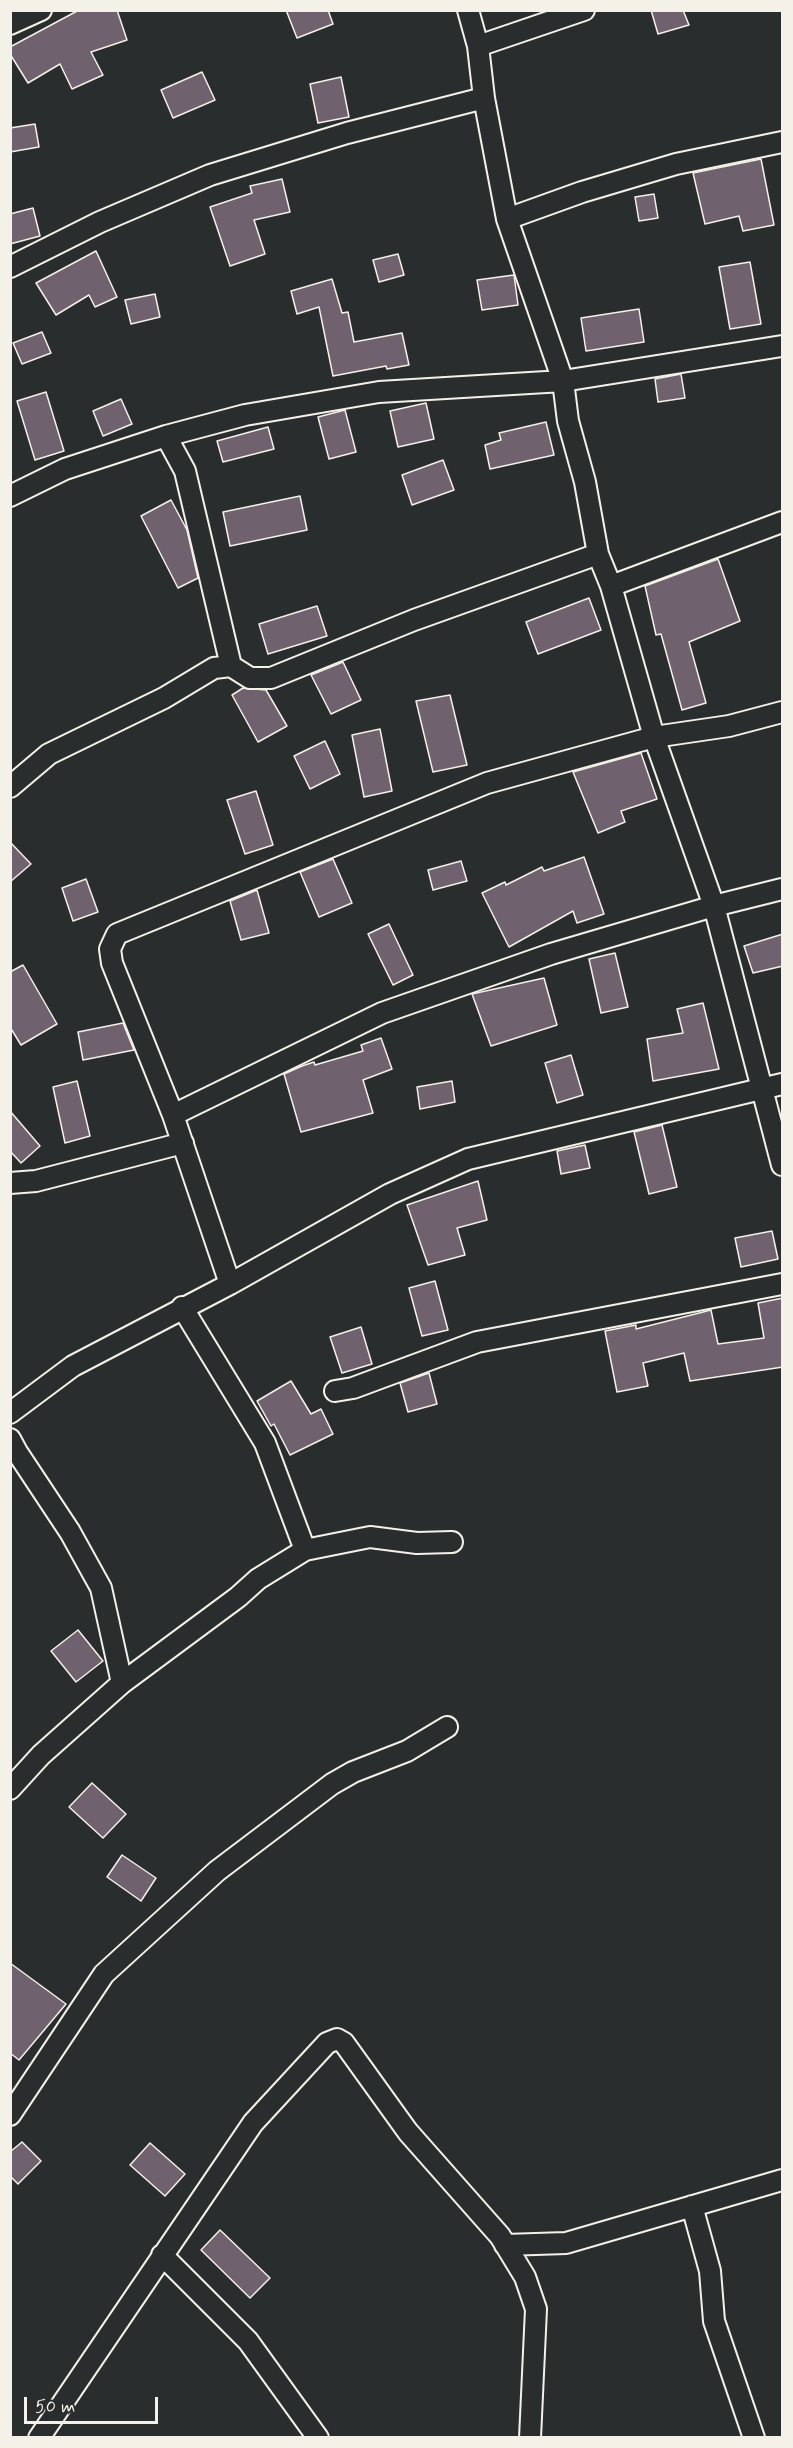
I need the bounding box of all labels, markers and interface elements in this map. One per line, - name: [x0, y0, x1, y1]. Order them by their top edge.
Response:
- scale bar: [27, 2385, 160, 2423]
- text: 50 m: [35, 2395, 75, 2419]

